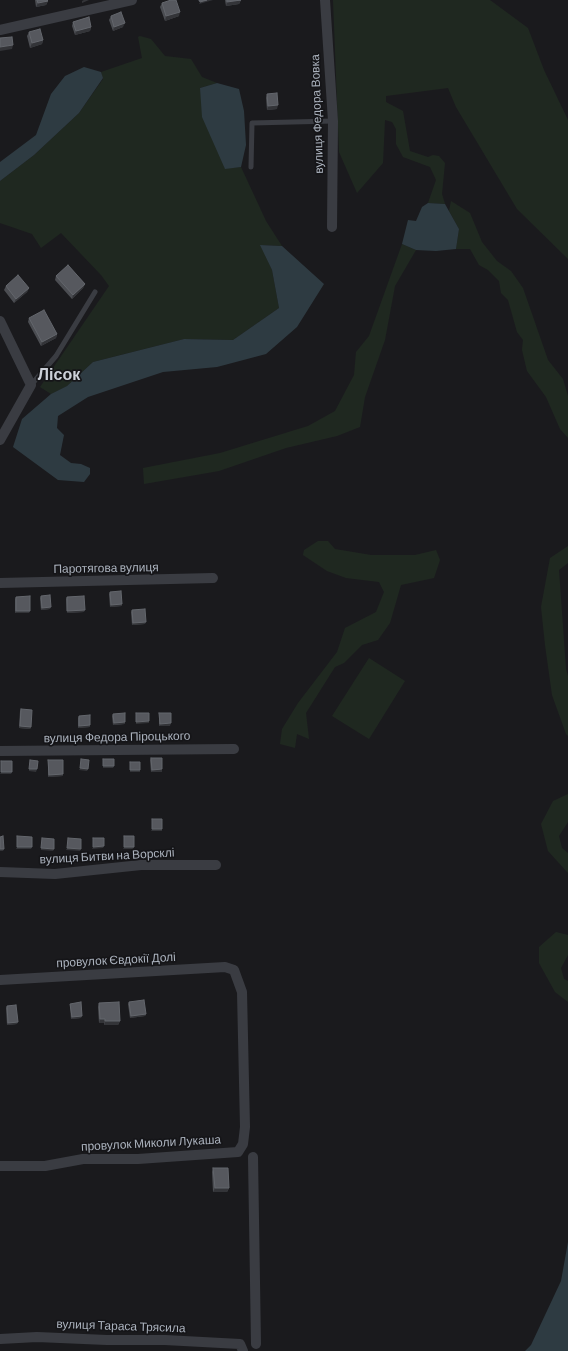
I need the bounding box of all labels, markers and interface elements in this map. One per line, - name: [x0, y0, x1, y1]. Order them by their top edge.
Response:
- street label: вулиця Федора Вовка: [308, 54, 326, 174]
- district label: Лісок: [38, 365, 80, 385]
- street label: Паротягова вулиця: [53, 560, 159, 576]
- street label: вулиця Федора Піроцького: [43, 729, 191, 745]
- street label: вулиця Битви на Ворсклі: [39, 845, 175, 867]
- street label: провулок Євдокії Долі: [56, 950, 176, 970]
- street label: провулок Миколи Лукаша: [81, 1132, 221, 1154]
- street label: вулиця Тараса Трясила: [56, 1317, 186, 1335]

